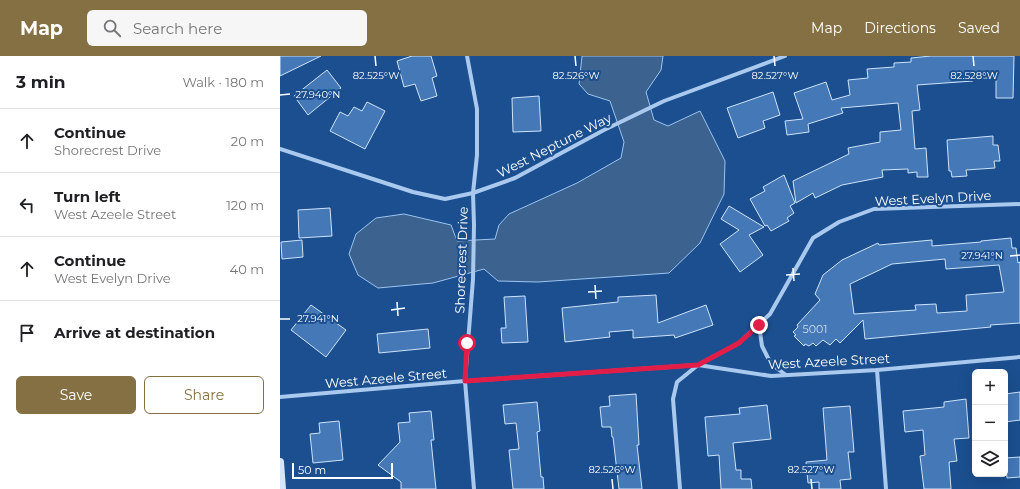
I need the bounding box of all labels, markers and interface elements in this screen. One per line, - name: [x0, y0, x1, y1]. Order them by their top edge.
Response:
- search box: [87, 10, 367, 46]
- text: Map: [20, 17, 63, 40]
- icon: search: [101, 17, 123, 39]
- text: Search here: [133, 19, 222, 38]
- text: Map: [811, 19, 842, 37]
- text: Directions: [864, 19, 936, 37]
- text: Saved: [958, 19, 1000, 37]
- text: 82.525°W: [353, 69, 399, 82]
- text: 82.526°W: [552, 69, 600, 82]
- text: 82.527°W: [751, 69, 799, 82]
- text: 82.528°W: [950, 69, 998, 82]
- text: 3 min: [16, 72, 66, 92]
- text: Walk · 180 m: [182, 74, 264, 90]
- text: 27.940°N: [296, 88, 340, 101]
- street label: West Neptune Way: [494, 109, 615, 181]
- text: Continue: [54, 123, 126, 142]
- icon: ahead: [16, 130, 38, 152]
- text: 20 m: [231, 133, 264, 149]
- text: Shorecrest Drive: [54, 142, 161, 158]
- text: Turn left: [54, 187, 121, 206]
- street label: West Evelyn Drive: [874, 187, 992, 209]
- icon: left: [16, 194, 38, 216]
- text: 120 m: [226, 197, 264, 213]
- text: West Azeele Street: [54, 206, 176, 222]
- street label: Shorecrest Drive: [451, 206, 471, 314]
- text: 27.941°N: [961, 249, 1003, 262]
- text: Continue: [54, 251, 126, 270]
- icon: ahead: [16, 258, 38, 280]
- text: 40 m: [230, 261, 264, 277]
- text: West Evelyn Drive: [54, 270, 171, 286]
- text: 27.941°N: [297, 312, 339, 325]
- route end: [750, 316, 768, 334]
- icon: arrive: [16, 322, 38, 344]
- house number: 5001: [803, 322, 827, 336]
- text: Arrive at destination: [54, 323, 215, 342]
- route start: [458, 334, 476, 352]
- street label: West Azeele Street: [768, 350, 890, 372]
- street label: West Azeele Street: [324, 365, 448, 391]
- map controls: [972, 369, 1008, 477]
- button: +: [972, 369, 1008, 405]
- button: Save: [16, 376, 136, 414]
- button: Share: [144, 376, 264, 414]
- button: −: [972, 405, 1008, 441]
- button: layers: [972, 441, 1008, 477]
- scale bar: [292, 461, 393, 480]
- text: 50 m: [298, 463, 326, 477]
- text: 82.526°W: [588, 463, 636, 476]
- text: 82.527°W: [787, 463, 835, 476]

